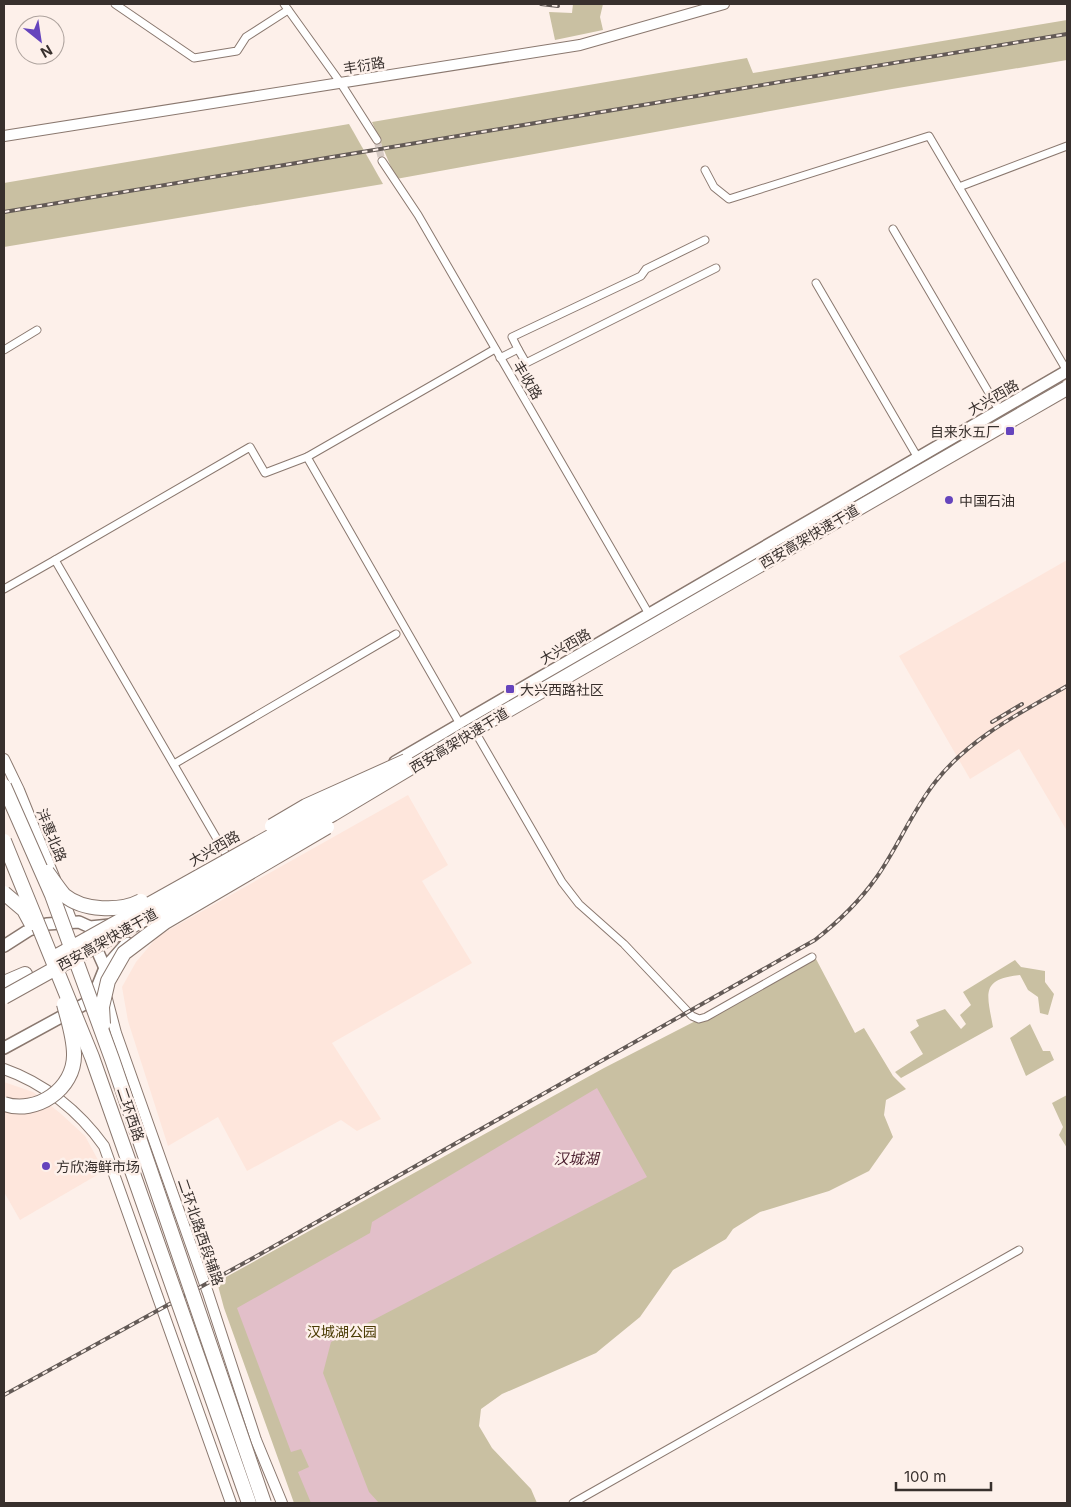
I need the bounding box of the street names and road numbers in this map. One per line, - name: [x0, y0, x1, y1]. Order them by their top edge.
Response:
- street label: 丰衍路: [342, 53, 386, 77]
- street label: 丰收路: [510, 358, 546, 402]
- street label: 大兴西路: [965, 376, 1021, 418]
- street label: 西安高架快速干道: [756, 501, 862, 571]
- street label: 大兴西路: [537, 625, 593, 667]
- street label: 西安高架快速干道: [407, 704, 511, 776]
- street label: 沣惠北路: [34, 806, 70, 864]
- street label: 大兴西路: [186, 827, 242, 869]
- street label: 西安高架快速干道: [54, 904, 160, 974]
- street label: 二环西路: [114, 1085, 148, 1143]
- street label: 二环北路西段辅路: [175, 1176, 227, 1288]

